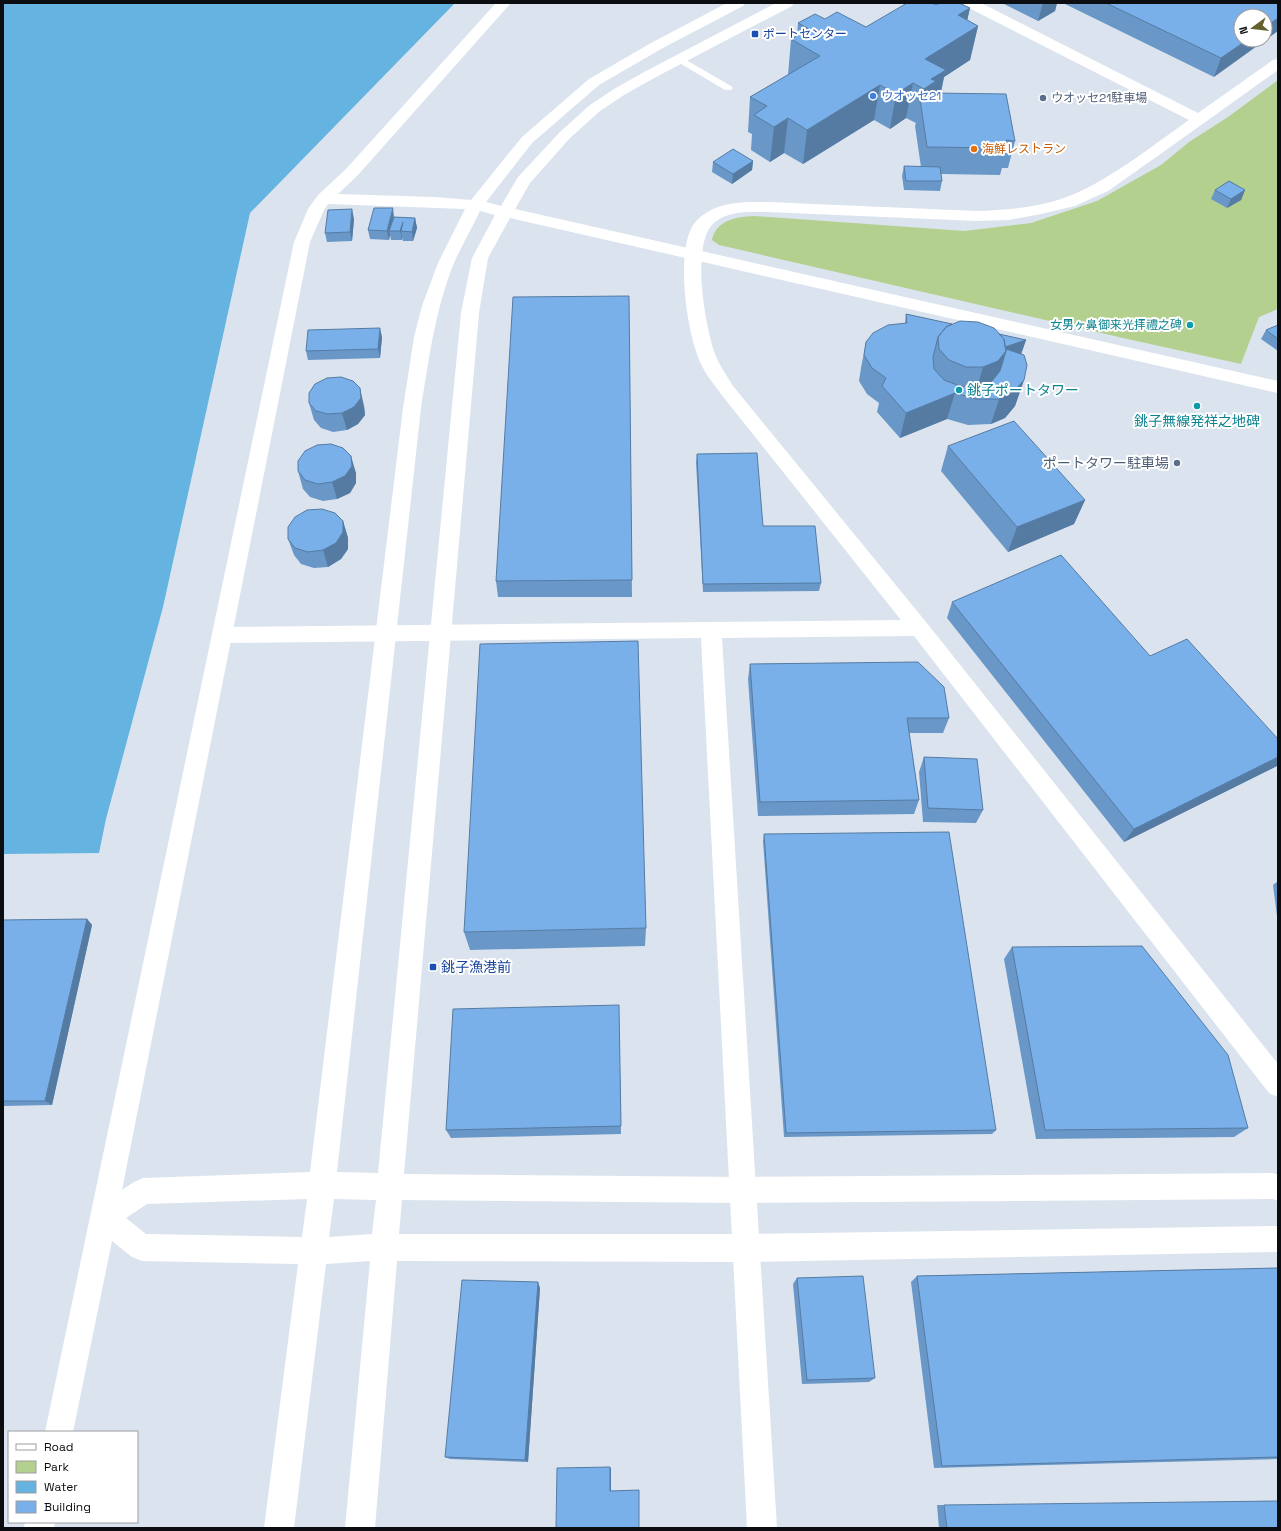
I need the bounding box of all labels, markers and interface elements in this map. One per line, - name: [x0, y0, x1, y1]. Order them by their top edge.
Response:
- north arrow: [1233, 8, 1273, 48]
- text: N: [1236, 25, 1251, 36]
- place label: ポートセンター: [763, 26, 847, 42]
- marker: ポートセンター: [750, 29, 760, 39]
- place label: ウオッセ21: [881, 88, 941, 104]
- place label: ウオッセ21駐車場: [1051, 90, 1147, 106]
- marker: ウオッセ21: [868, 91, 878, 101]
- marker: ウオッセ21駐車場: [1038, 93, 1048, 103]
- place label: 海鮮レストラン: [982, 141, 1066, 157]
- marker: 海鮮レストラン: [969, 144, 979, 154]
- place label: 女男ヶ鼻御来光拝禮之碑: [1050, 317, 1182, 333]
- marker: 女男ヶ鼻御来光拝禮之碑: [1185, 320, 1195, 330]
- place label: 銚子ポートタワー: [967, 381, 1079, 399]
- marker: 銚子ポートタワー: [954, 385, 964, 395]
- marker: 銚子無線発祥之地碑: [1192, 401, 1202, 411]
- place label: 銚子無線発祥之地碑: [1134, 412, 1260, 430]
- place label: ポートタワー駐車場: [1043, 454, 1169, 472]
- marker: ポートタワー駐車場: [1172, 458, 1182, 468]
- place label: 銚子漁港前: [441, 958, 511, 976]
- marker: 銚子漁港前: [428, 962, 438, 972]
- legend: [8, 1431, 138, 1523]
- text: Road: [44, 1439, 73, 1455]
- text: Park: [44, 1459, 69, 1475]
- text: Water: [44, 1479, 78, 1495]
- text: Building: [44, 1499, 91, 1515]

